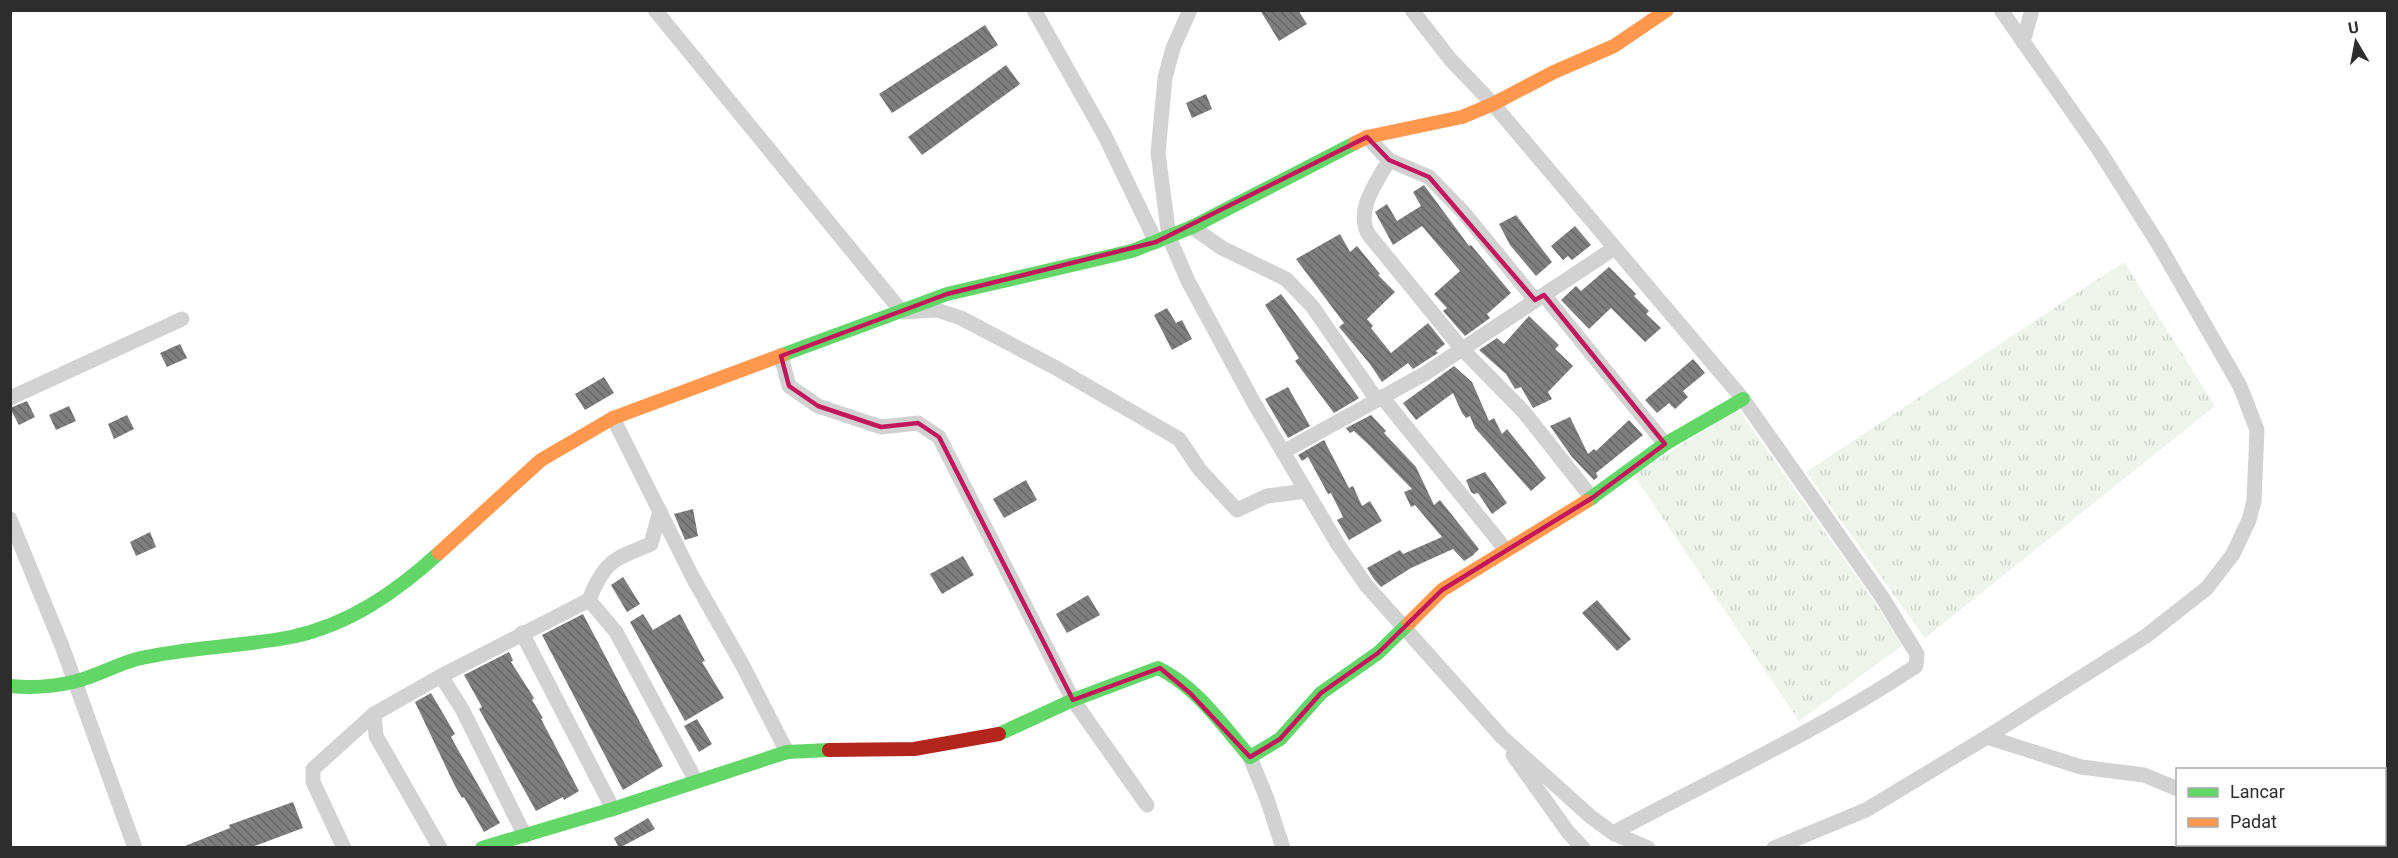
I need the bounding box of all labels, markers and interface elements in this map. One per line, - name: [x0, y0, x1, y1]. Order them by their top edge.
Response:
- north arrow: [2326, 12, 2386, 72]
- text: U: [2347, 17, 2360, 38]
- legend: [2176, 768, 2386, 846]
- text: Lancar: [2230, 781, 2285, 802]
- text: Padat: [2230, 811, 2277, 832]

